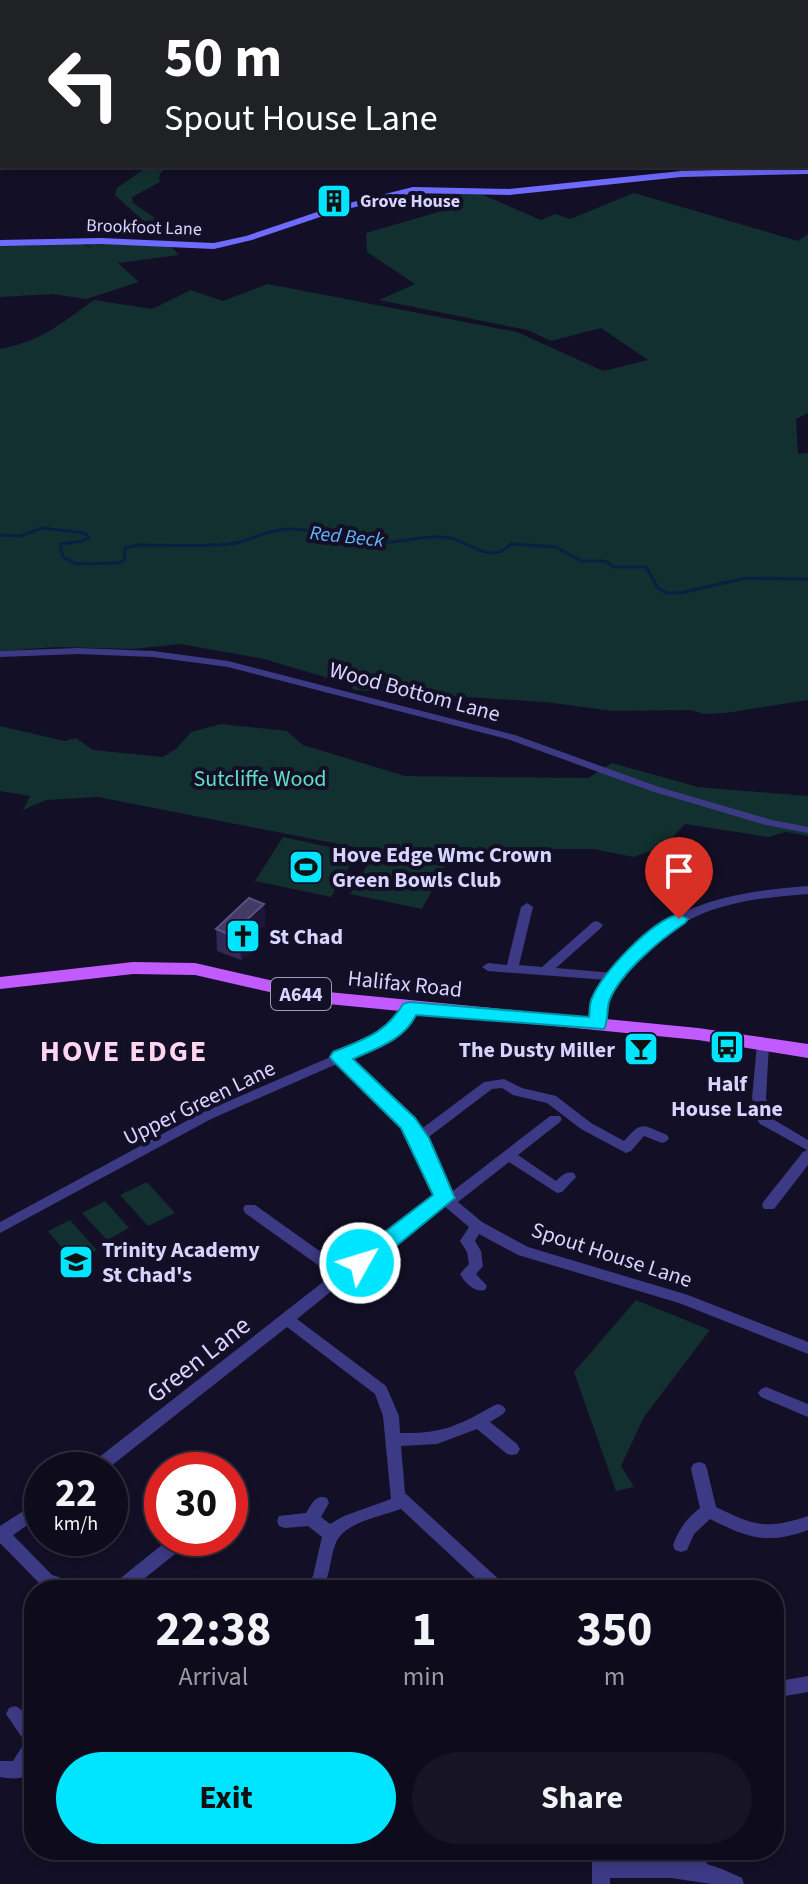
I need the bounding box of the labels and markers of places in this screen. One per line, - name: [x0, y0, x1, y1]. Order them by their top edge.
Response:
- building icon: Grove House: [315, 182, 353, 220]
- place label: Grove House: [360, 189, 460, 214]
- pin: [645, 837, 713, 919]
- place label: Hove Edge Wmc Crown Green Bowls Club: [332, 839, 552, 896]
- sports icon: Hove Edge Wmc Crown Green Bowls Club: [287, 848, 325, 886]
- church icon: St Chad: [224, 917, 262, 955]
- place label: St Chad: [269, 921, 343, 953]
- bus stop icon: Half House Lane: [708, 1028, 746, 1066]
- bar icon: The Dusty Miller: [622, 1030, 660, 1068]
- place label: The Dusty Miller: [459, 1034, 615, 1066]
- place label: Half House Lane: [671, 1068, 783, 1125]
- place label: Trinity Academy St Chad's: [102, 1234, 260, 1291]
- school or university icon: Trinity Academy St Chad's: [57, 1243, 95, 1281]

